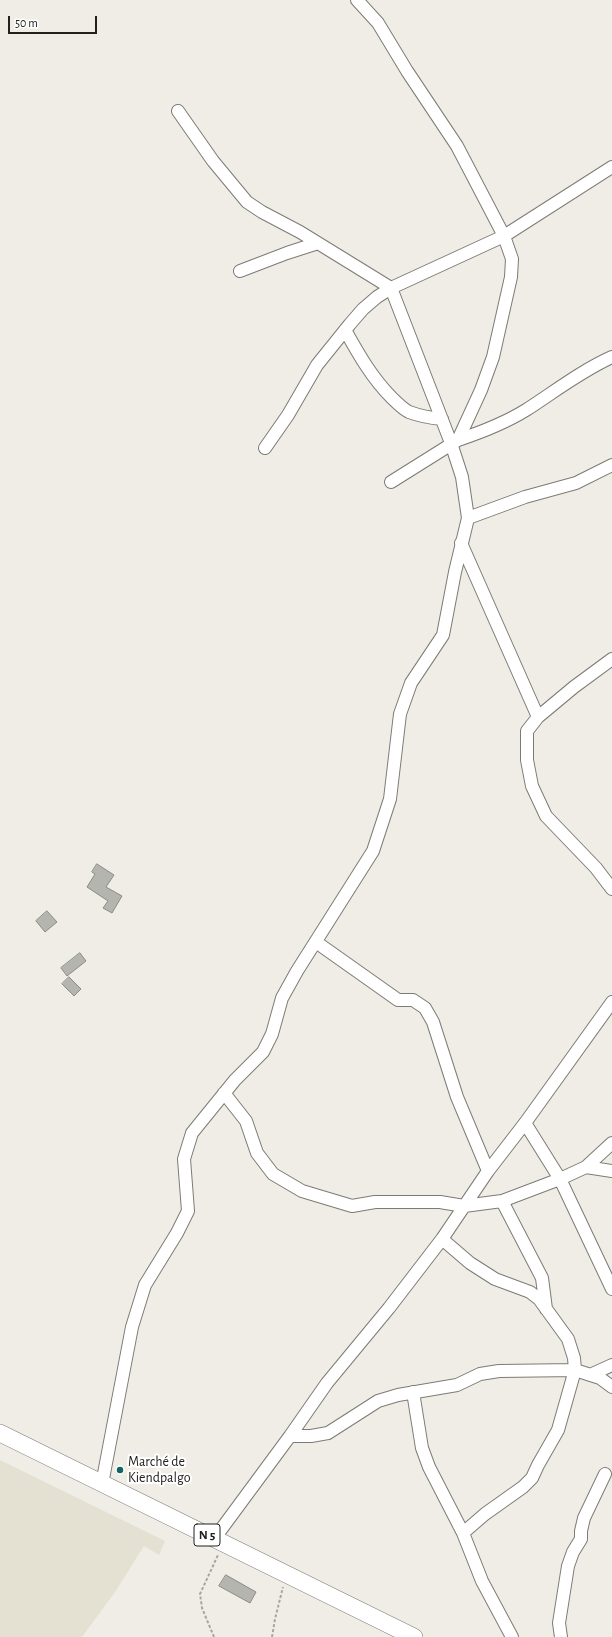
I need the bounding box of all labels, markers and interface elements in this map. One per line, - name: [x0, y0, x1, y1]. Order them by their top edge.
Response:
- scale bar: [10, 8, 99, 34]
- text: 50 m: [15, 17, 38, 29]
- place label: Marché de Kiendpalgo: [128, 1454, 191, 1486]
- marker: Marché de Kiendpalgo: [115, 1465, 125, 1475]
- road number: N 5: [194, 1524, 220, 1546]

